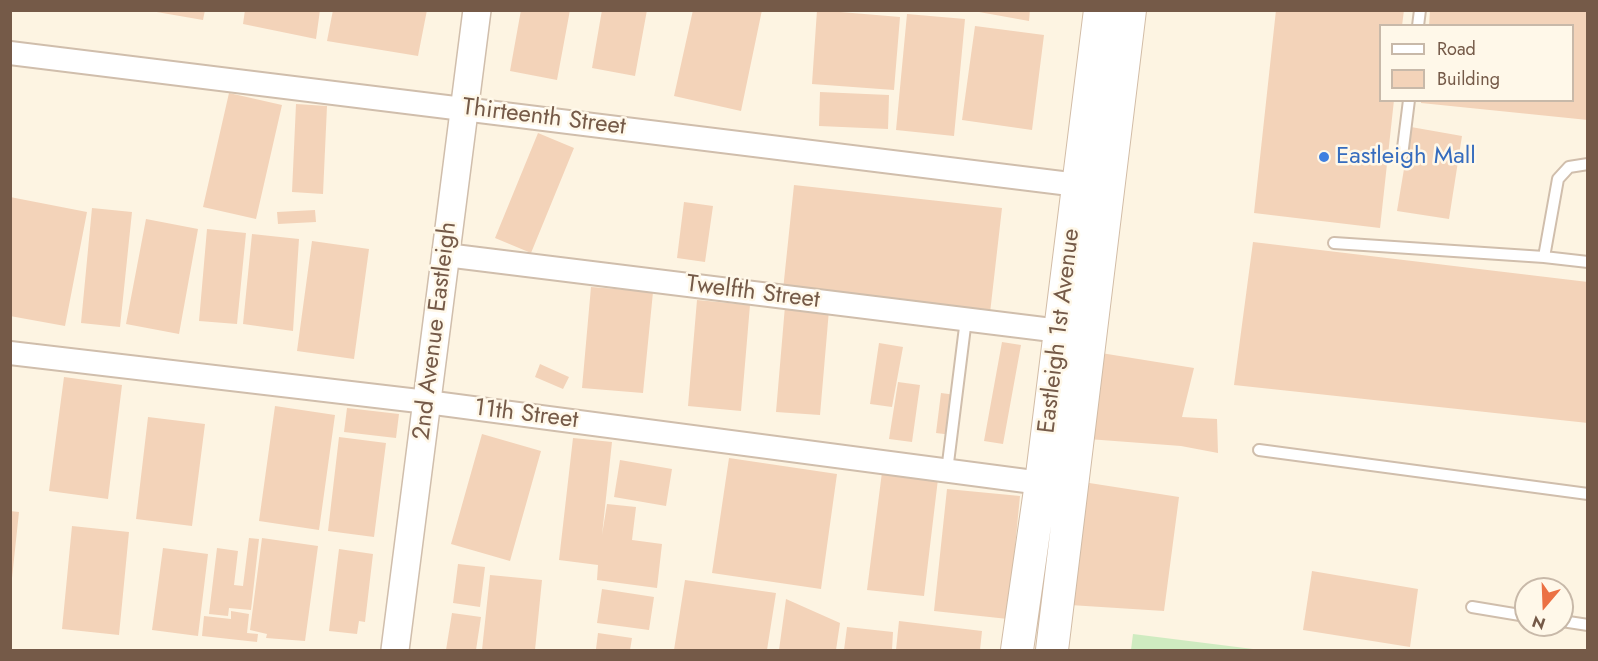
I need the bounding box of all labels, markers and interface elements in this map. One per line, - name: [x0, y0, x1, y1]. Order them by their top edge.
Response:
- legend: [1379, 24, 1574, 102]
- text: Road: [1437, 36, 1476, 62]
- text: Building: [1437, 66, 1500, 92]
- street label: Thirteenth Street: [461, 94, 627, 142]
- place label: Eastleigh Mall: [1336, 143, 1476, 171]
- marker: Eastleigh Mall: [1317, 150, 1331, 164]
- street label: 2nd Avenue Eastleigh: [408, 220, 464, 442]
- street label: Eastleigh 1st Avenue: [1033, 227, 1087, 435]
- street label: Twelfth Street: [685, 271, 821, 315]
- street label: 11th Street: [472, 394, 580, 436]
- north arrow: [1514, 577, 1574, 637]
- text: N: [1529, 610, 1548, 636]

